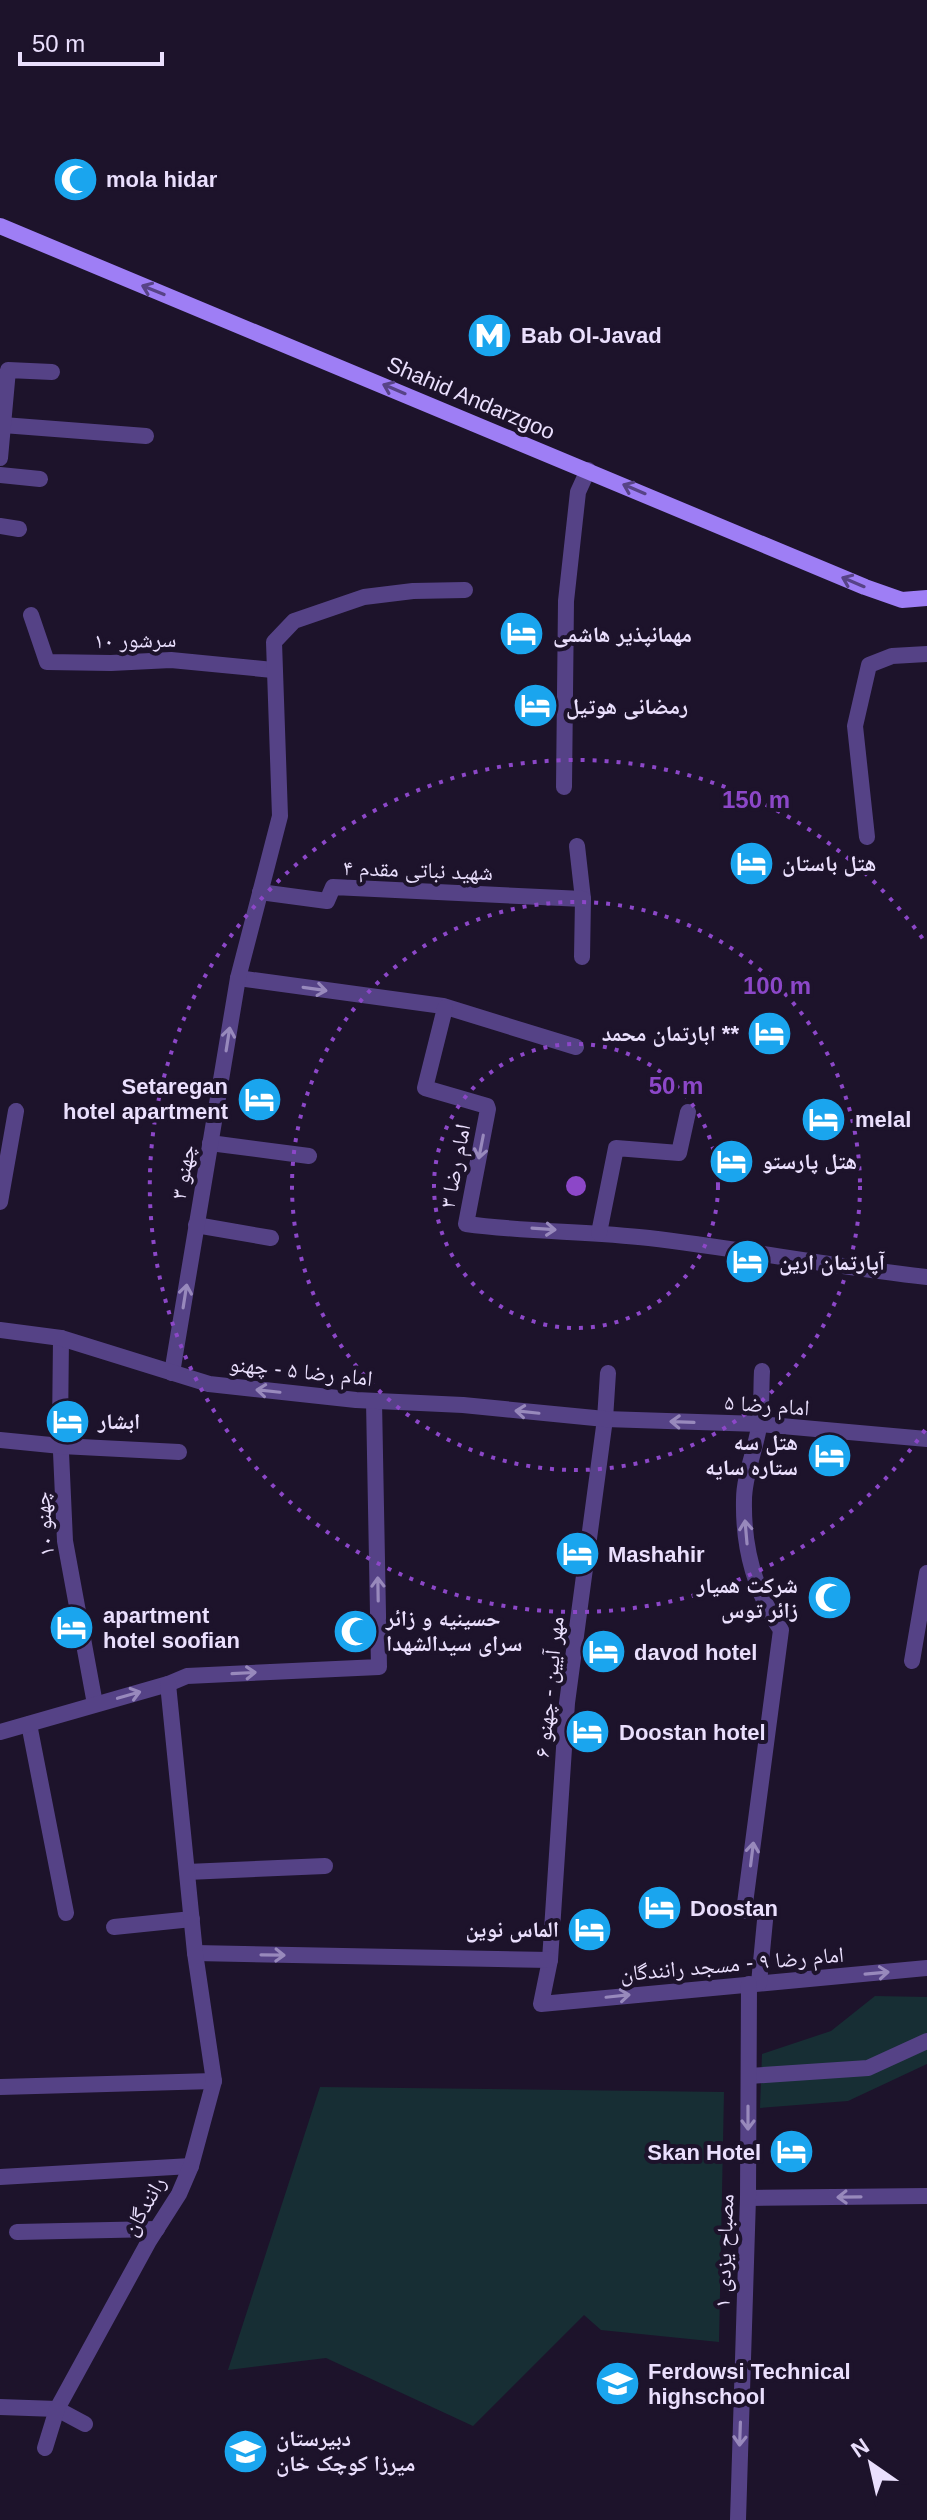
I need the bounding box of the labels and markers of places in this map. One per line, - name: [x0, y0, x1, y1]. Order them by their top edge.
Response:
- mosque icon: mola hidar: [51, 155, 99, 203]
- place label: mola hidar: [106, 167, 218, 192]
- metro station icon: Bab Ol-Javad: [466, 311, 514, 359]
- place label: Bab Ol-Javad: [521, 323, 662, 348]
- hotel icon: مهمانپذیر هاشمی: [498, 610, 546, 658]
- place label: مهمانپذیر هاشمی: [553, 622, 692, 648]
- hotel icon: رمضانی هوتیل: [511, 682, 559, 730]
- place label: رمضانی هوتیل: [566, 694, 688, 720]
- hotel icon: هتل باستان: [727, 839, 775, 887]
- place label: هتل باستان: [782, 851, 876, 877]
- hotel icon: ابارتمان محمد **: [746, 1009, 794, 1057]
- place label: ابارتمان محمد **: [602, 1021, 739, 1047]
- place label: Setaregan hotel apartment: [63, 1074, 229, 1124]
- hotel icon: Setaregan hotel apartment: [235, 1075, 283, 1123]
- hotel icon: melal: [800, 1095, 848, 1143]
- place label: melal: [855, 1107, 911, 1132]
- hotel icon: هتل پارستو: [707, 1137, 755, 1185]
- place label: هتل پارستو: [762, 1149, 857, 1175]
- centre of rings: [562, 1172, 590, 1200]
- hotel icon: آپارتمان ارين: [724, 1238, 772, 1286]
- place label: آپارتمان ارين: [779, 1250, 885, 1276]
- hotel icon: ابشار: [43, 1397, 91, 1445]
- place label: ابشار: [97, 1409, 140, 1434]
- place label: هتل سه ستاره سایه: [705, 1430, 798, 1480]
- hotel icon: هتل سه ستاره سایه: [805, 1431, 853, 1479]
- hotel icon: Mashahir: [553, 1530, 601, 1578]
- place label: Mashahir: [608, 1542, 705, 1567]
- place label: شرکت همیار زائر توس: [696, 1573, 798, 1624]
- mosque icon: شرکت همیار زائر توس: [805, 1574, 853, 1622]
- place label: apartment hotel soofian: [103, 1603, 240, 1653]
- hotel icon: apartment hotel soofian: [48, 1604, 96, 1652]
- place label: حسینیه و زائر سرای سیدالشهدا: [385, 1606, 522, 1657]
- mosque icon: حسینیه و زائر سرای سیدالشهدا: [331, 1607, 379, 1655]
- hotel icon: davod hotel: [579, 1628, 627, 1676]
- place label: davod hotel: [634, 1640, 757, 1665]
- hotel icon: Doostan hotel: [564, 1708, 612, 1756]
- place label: Doostan hotel: [619, 1720, 766, 1745]
- hotel icon: Doostan: [635, 1884, 683, 1932]
- place label: Doostan: [690, 1896, 778, 1921]
- hotel icon: الماس نوين: [566, 1905, 614, 1953]
- place label: الماس نوين: [466, 1917, 559, 1943]
- hotel icon: Skan Hotel: [768, 2128, 816, 2176]
- place label: Skan Hotel: [647, 2140, 761, 2165]
- place label: Ferdowsi Technical highschool: [648, 2359, 851, 2409]
- school or university icon: Ferdowsi Technical highschool: [593, 2360, 641, 2408]
- place label: دبیرستان میرزا کوچک خان: [276, 2426, 415, 2477]
- school or university icon: دبیرستان میرزا کوچک خان: [221, 2427, 269, 2475]

